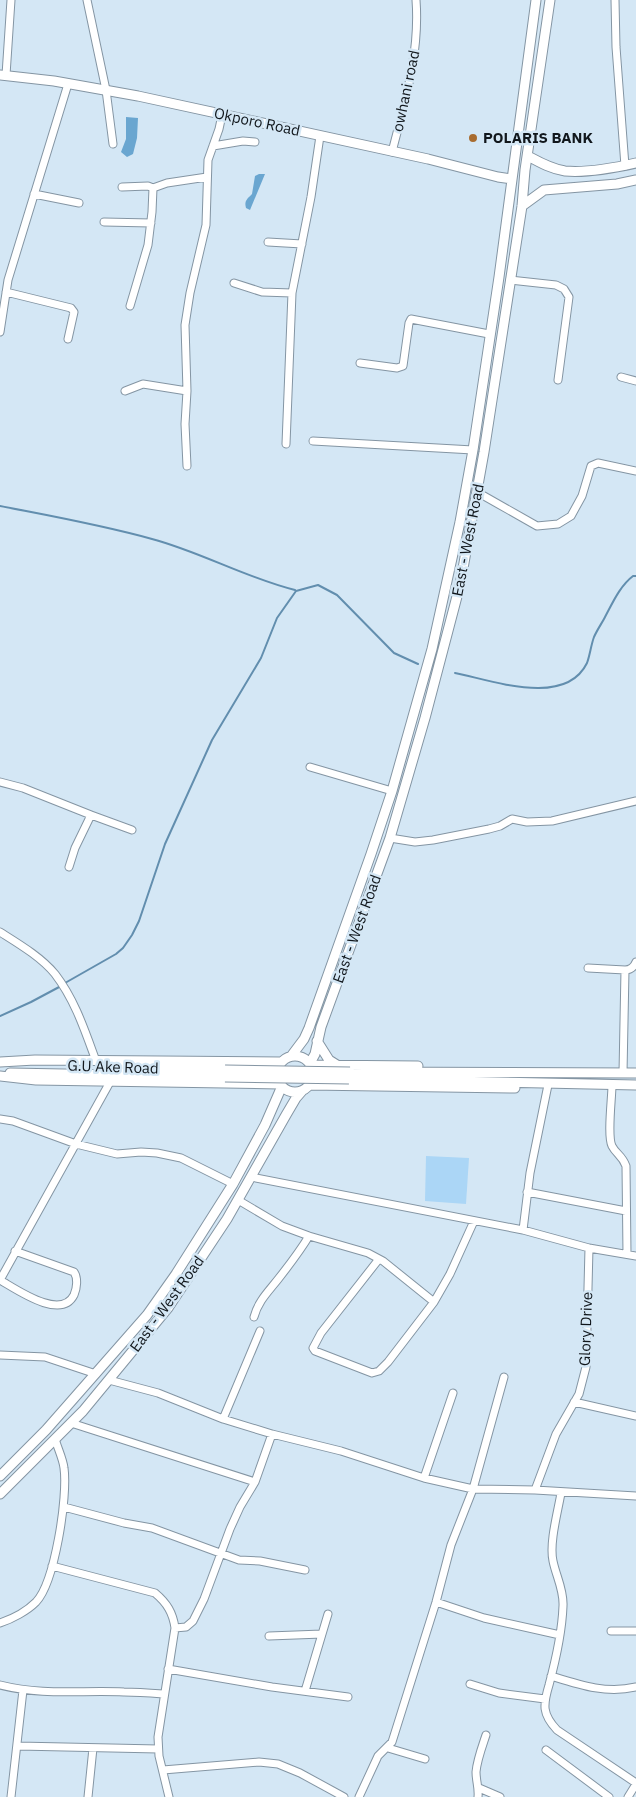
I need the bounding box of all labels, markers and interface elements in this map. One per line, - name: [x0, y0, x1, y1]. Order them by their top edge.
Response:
- street label: owhani road: [388, 48, 423, 133]
- street label: Okporo Road: [212, 103, 302, 140]
- place label: POLARIS BANK: [483, 128, 593, 147]
- marker: POLARIS BANK: [467, 132, 479, 144]
- street label: East - West Road: [447, 482, 488, 598]
- street label: East - West Road: [328, 872, 385, 986]
- street label: G.U Ake Road: [67, 1055, 159, 1078]
- street label: East - West Road: [125, 1252, 208, 1355]
- street label: Glory Drive: [575, 1291, 596, 1366]

